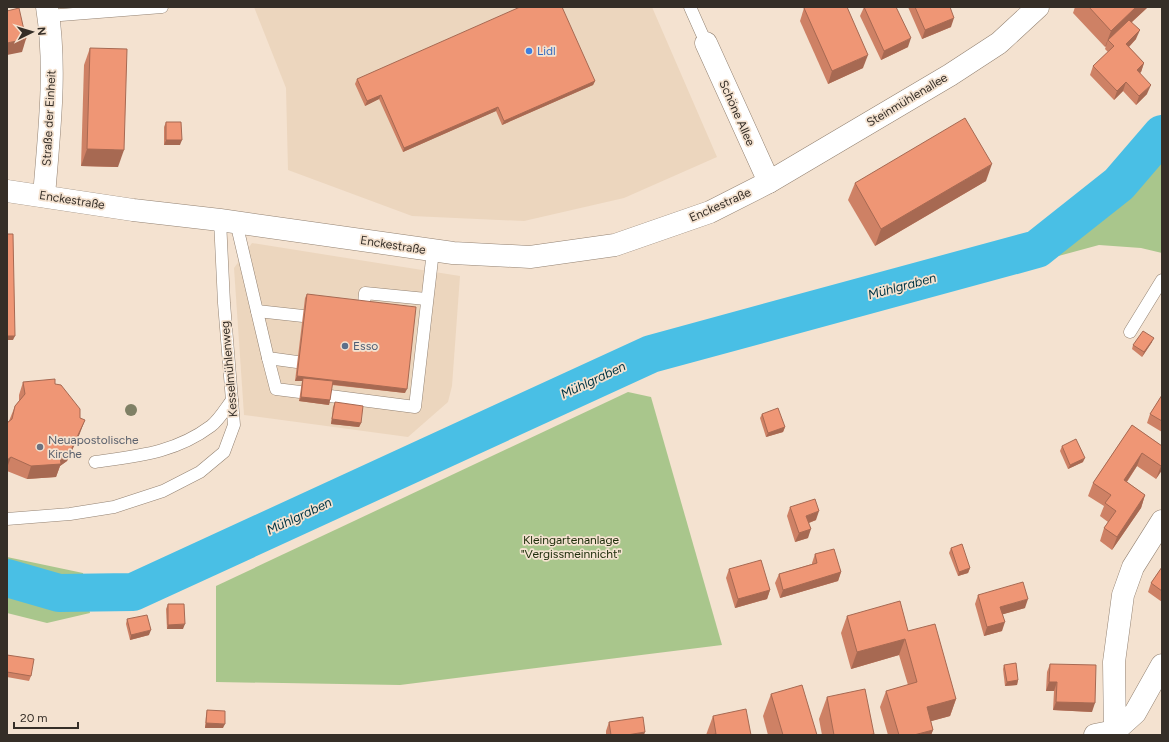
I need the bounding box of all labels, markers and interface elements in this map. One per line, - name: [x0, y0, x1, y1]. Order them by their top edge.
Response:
- north arrow: [12, 12, 52, 52]
- text: N: [35, 26, 48, 36]
- place label: Lidl: [537, 44, 556, 58]
- marker: Lidl: [524, 46, 534, 56]
- street label: Straße der Einheit: [39, 69, 59, 166]
- street label: Steinmühlenallee: [864, 70, 950, 130]
- street label: Schöne Allee: [716, 78, 758, 148]
- street label: Enckestraße: [687, 185, 753, 225]
- street label: Enckestraße: [38, 188, 106, 212]
- street label: Enckestraße: [359, 233, 427, 257]
- water label: Mühlgraben: [866, 270, 938, 302]
- street label: Kesselmühlenweg: [218, 320, 240, 418]
- place label: Esso: [353, 339, 378, 353]
- marker: Esso: [340, 341, 350, 351]
- water label: Mühlgraben: [558, 358, 628, 402]
- place label: Neuapostolische Kirche: [48, 433, 139, 461]
- marker: Neuapostolische Kirche: [35, 442, 45, 452]
- water label: Mühlgraben: [264, 494, 334, 538]
- park label: Kleingartenanlage "Vergissmeinnicht": [521, 533, 621, 561]
- scale bar: [14, 704, 78, 730]
- text: 20 m: [20, 711, 48, 725]

